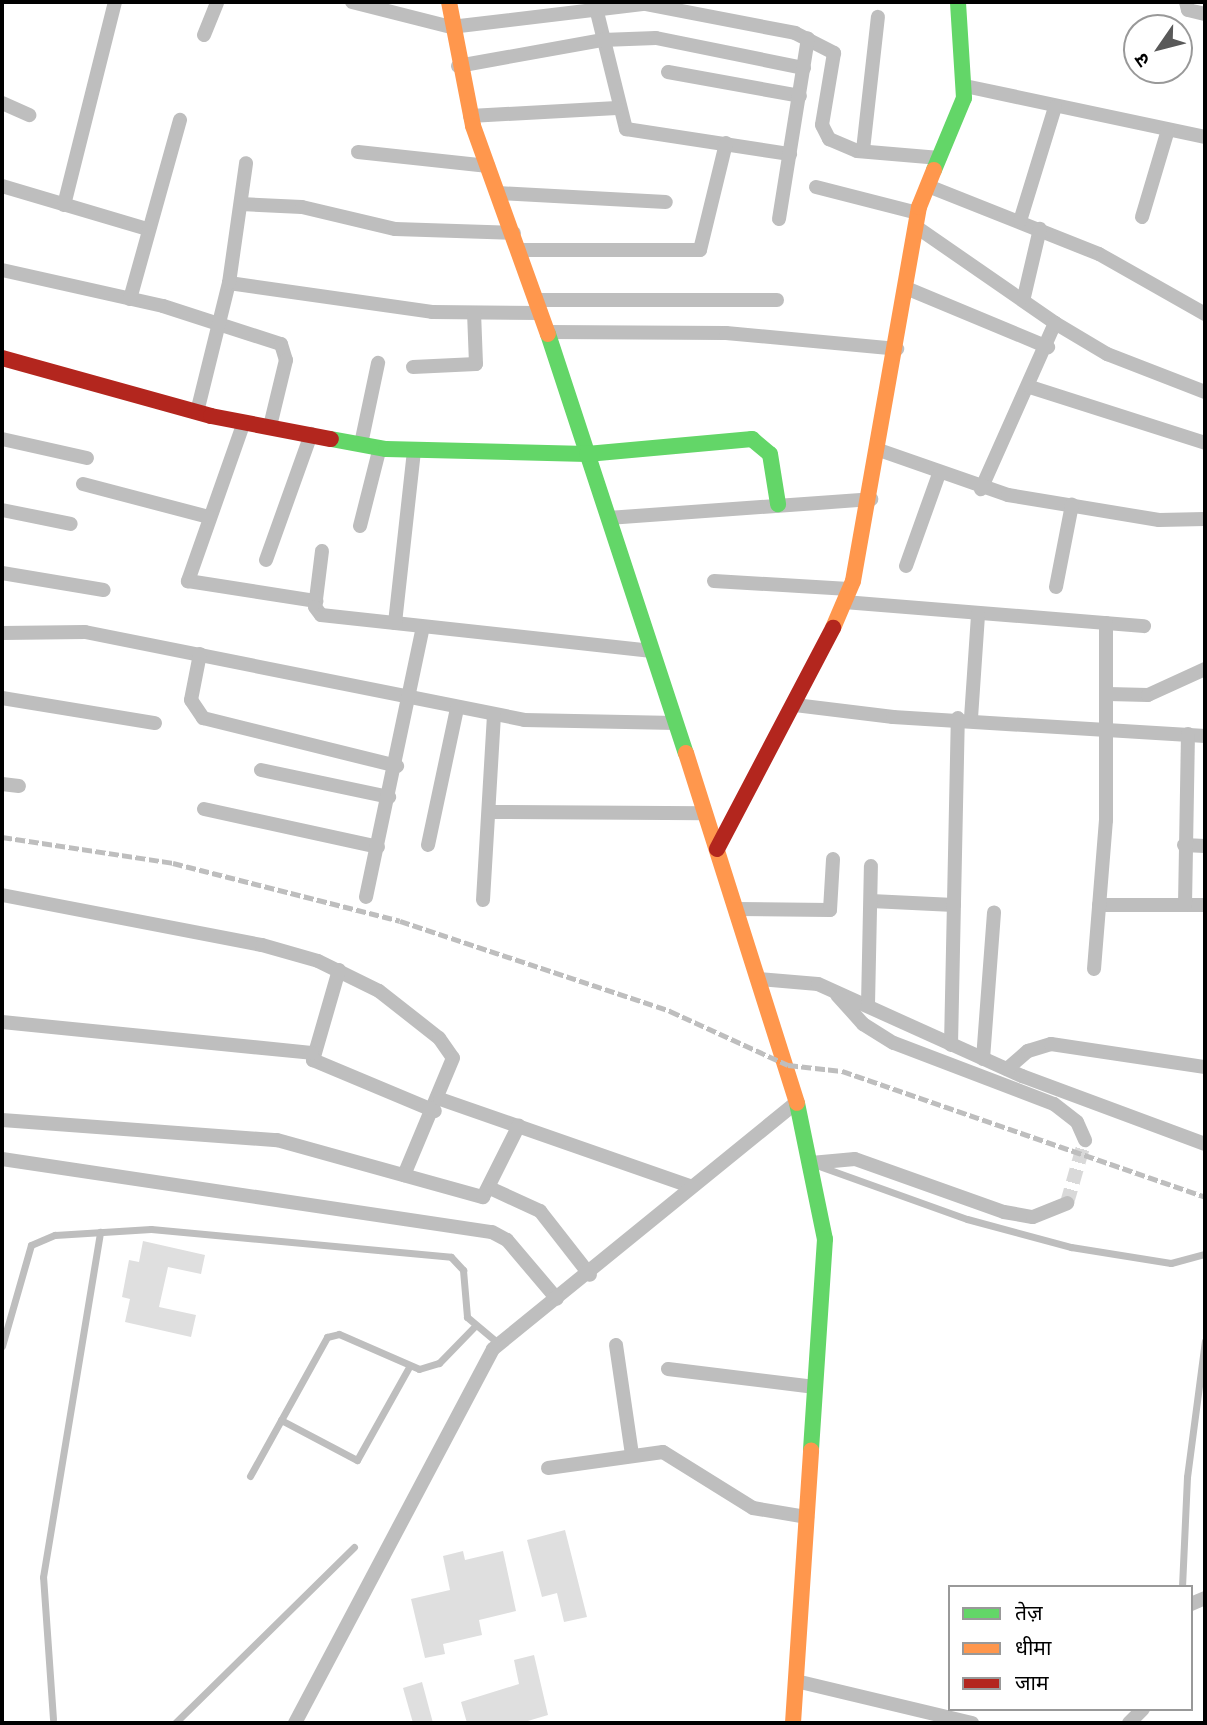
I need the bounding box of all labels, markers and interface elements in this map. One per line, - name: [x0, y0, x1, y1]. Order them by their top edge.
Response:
- north arrow: [1123, 14, 1193, 84]
- text: उ: [1128, 48, 1156, 72]
- legend: [948, 1585, 1193, 1711]
- text: तेज़: [1015, 1598, 1043, 1628]
- text: धीमा: [1015, 1633, 1051, 1663]
- text: जाम: [1015, 1668, 1049, 1698]

